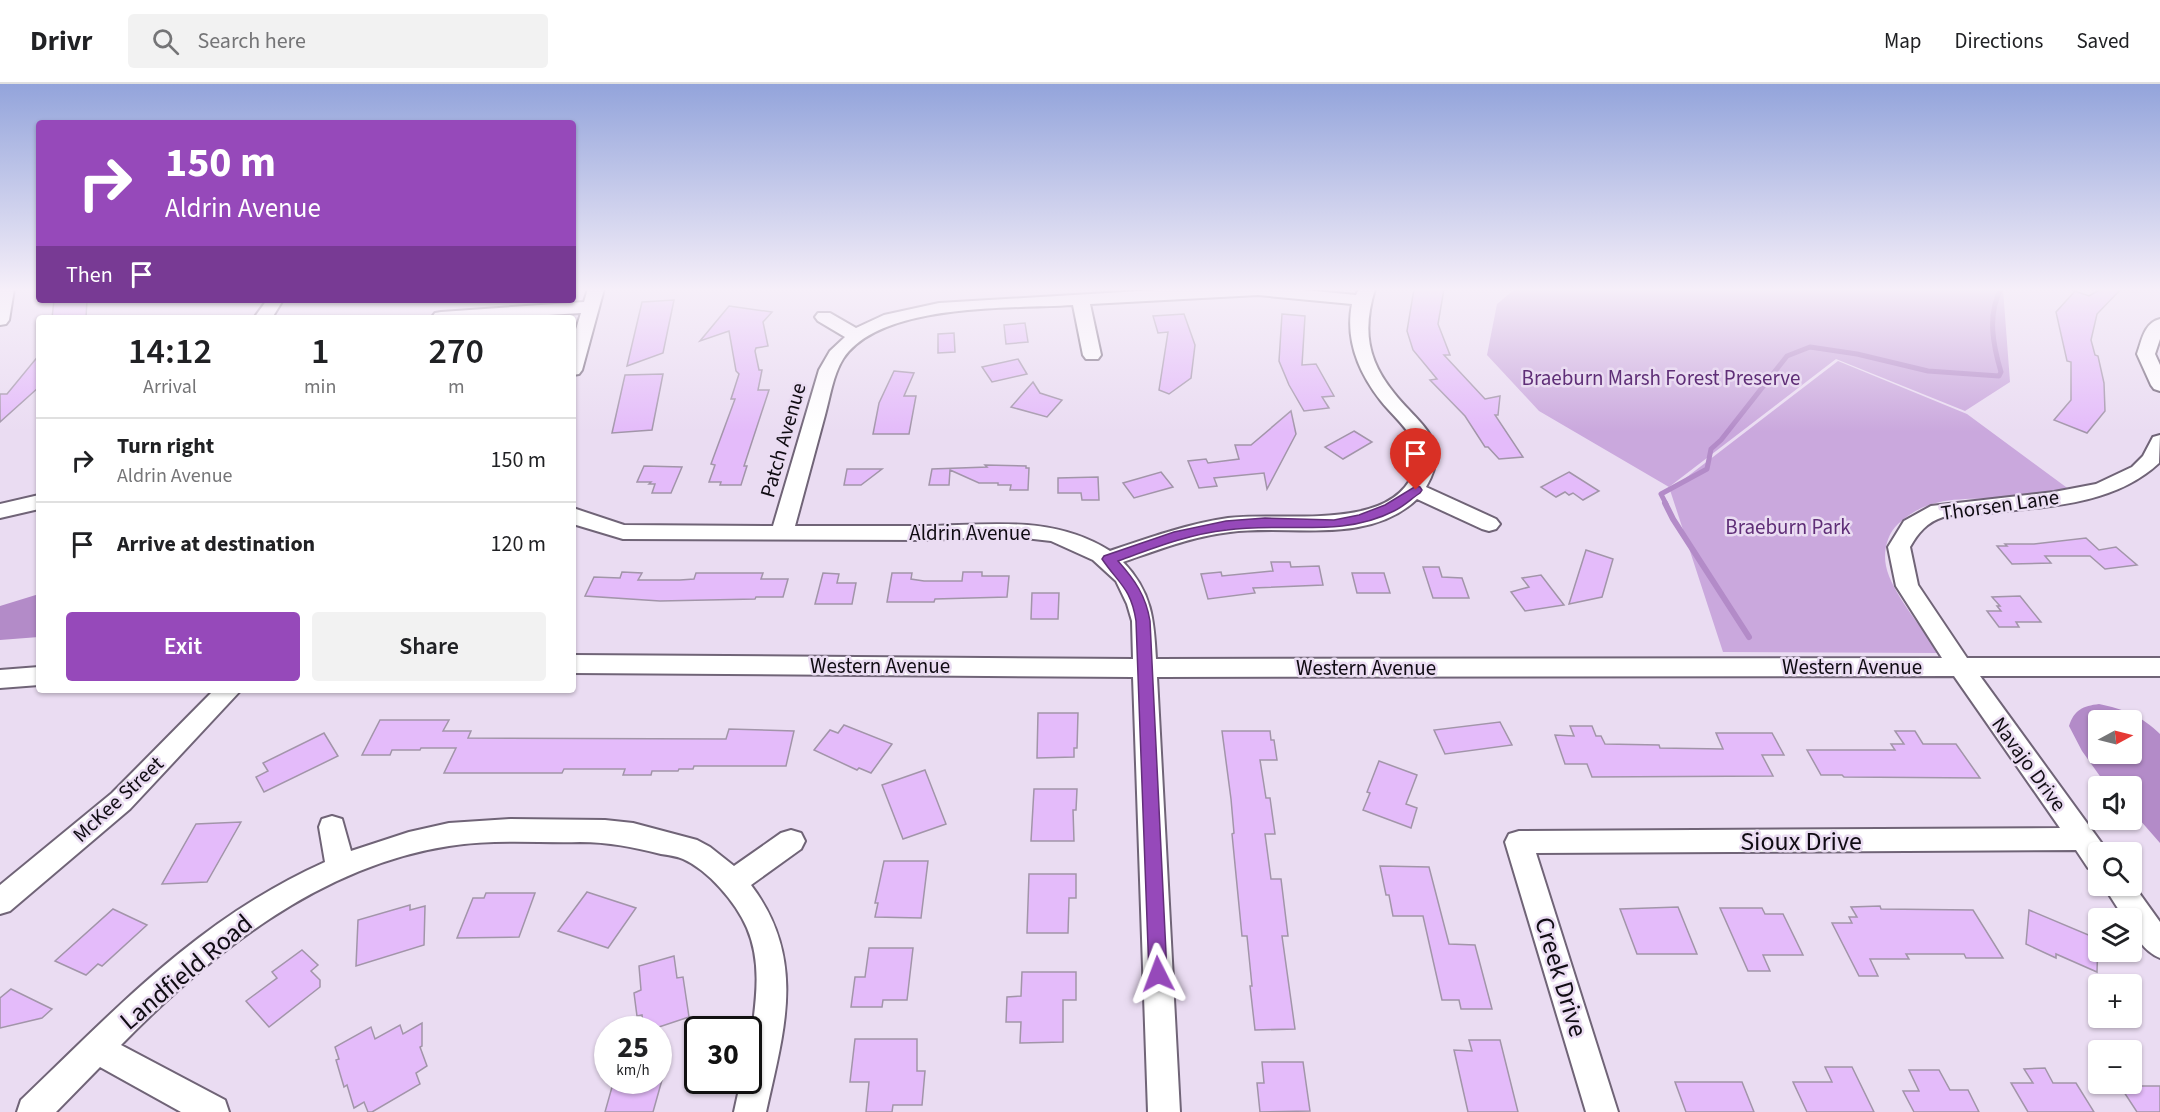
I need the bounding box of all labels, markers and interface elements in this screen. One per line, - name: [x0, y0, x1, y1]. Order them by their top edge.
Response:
- search box: [128, 14, 548, 68]
- text: Drivr: [30, 21, 92, 61]
- icon: search: [149, 25, 182, 58]
- text: Search here: [197, 25, 306, 57]
- text: Map: [1884, 26, 1922, 56]
- text: Directions: [1955, 26, 2043, 56]
- text: Saved: [2076, 26, 2130, 56]
- text: 150 m: [165, 133, 276, 193]
- icon: right: [66, 144, 144, 222]
- text: Aldrin Avenue: [165, 189, 321, 228]
- icon: arrive: [125, 258, 158, 291]
- text: Then: [66, 259, 113, 291]
- text: 14:12: [128, 326, 212, 377]
- text: 1: [311, 326, 329, 377]
- text: 270: [428, 326, 484, 377]
- park label: Braeburn Marsh Forest Preserve: [1522, 363, 1800, 393]
- text: Arrival: [143, 373, 197, 401]
- text: min: [304, 373, 336, 401]
- text: m: [448, 373, 464, 401]
- street label: Patch Avenue: [752, 379, 814, 501]
- pin: [1390, 428, 1441, 490]
- text: Turn right: [117, 430, 214, 462]
- icon: arrive: [1399, 437, 1432, 470]
- icon: right: [66, 444, 99, 477]
- text: 150 m: [491, 444, 546, 476]
- text: Aldrin Avenue: [117, 462, 233, 490]
- street label: Thorsen Lane: [1939, 482, 2061, 528]
- park label: Braeburn Park: [1725, 512, 1851, 542]
- street label: Aldrin Avenue: [909, 518, 1031, 548]
- icon: arrive: [66, 528, 99, 561]
- text: Arrive at destination: [117, 528, 315, 560]
- text: 120 m: [491, 528, 546, 560]
- button: Exit: [66, 612, 300, 681]
- button: Share: [312, 612, 546, 681]
- street label: Western Avenue: [810, 651, 950, 681]
- street label: Western Avenue: [1782, 652, 1922, 682]
- street label: Western Avenue: [1296, 653, 1436, 683]
- north arrow: [2088, 710, 2142, 764]
- map controls: [2088, 710, 2142, 1094]
- street label: Navajo Drive: [1984, 711, 2074, 817]
- street label: McKee Street: [66, 749, 170, 849]
- button: sound: [2088, 776, 2142, 830]
- street label: Sioux Drive: [1740, 823, 1862, 860]
- button: search: [2088, 842, 2142, 896]
- street label: Landfield Road: [112, 905, 260, 1039]
- button: layers: [2088, 908, 2142, 962]
- street label: Creek Drive: [1525, 912, 1597, 1042]
- position arrow: [1126, 942, 1190, 1006]
- button: +: [2088, 974, 2142, 1028]
- speed limit sign: 30: [684, 1016, 762, 1094]
- text: 25: [617, 1026, 649, 1069]
- button: −: [2088, 1040, 2142, 1094]
- text: km/h: [616, 1060, 650, 1081]

